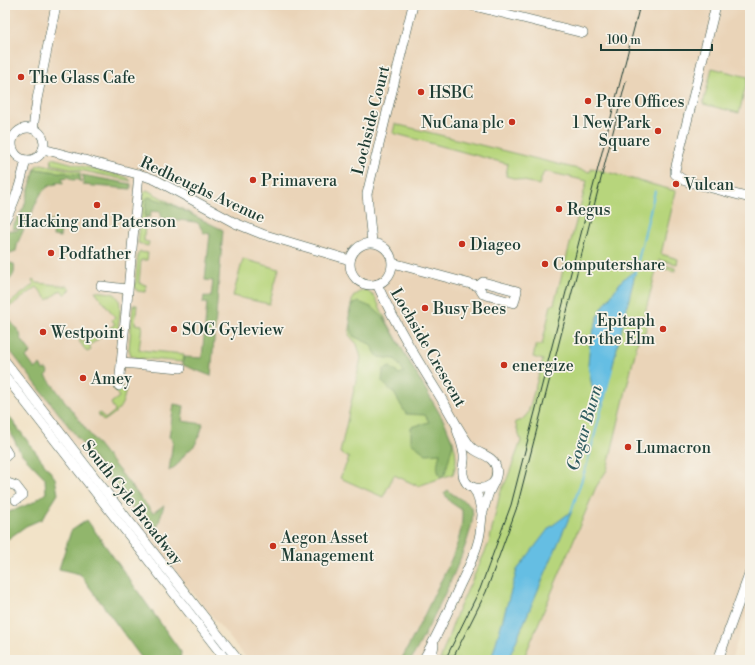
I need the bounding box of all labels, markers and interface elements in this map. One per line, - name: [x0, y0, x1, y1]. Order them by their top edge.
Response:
- scale bar: [601, 26, 712, 52]
- text: 100 m: [607, 33, 641, 48]
- street label: Lochside Court: [348, 63, 394, 177]
- place label: The Glass Cafe: [29, 68, 135, 88]
- marker: The Glass Cafe: [16, 72, 26, 82]
- place label: HSBC: [429, 83, 473, 103]
- marker: HSBC: [416, 87, 426, 97]
- place label: Pure Offices: [596, 92, 684, 112]
- marker: Pure Offices: [583, 96, 593, 106]
- place label: NuCana plc: [421, 113, 504, 133]
- place label: 1 New Park Square: [572, 113, 652, 151]
- marker: NuCana plc: [507, 117, 517, 127]
- marker: 1 New Park Square: [653, 126, 663, 136]
- street label: Redheughs Avenue: [137, 152, 268, 228]
- place label: Primavera: [261, 171, 338, 191]
- marker: Primavera: [248, 175, 258, 185]
- place label: Vulcan: [683, 175, 735, 195]
- marker: Vulcan: [671, 179, 681, 189]
- marker: Hacking and Paterson: [92, 200, 102, 210]
- place label: Regus: [567, 200, 610, 220]
- marker: Regus: [554, 204, 564, 214]
- place label: Hacking and Paterson: [18, 212, 176, 232]
- place label: Diageo: [470, 235, 521, 255]
- marker: Diageo: [457, 239, 467, 249]
- place label: Podfather: [59, 244, 131, 264]
- marker: Podfather: [46, 248, 56, 258]
- place label: Computershare: [553, 255, 665, 275]
- marker: Computershare: [540, 259, 550, 269]
- street label: Lochside Crescent: [386, 284, 470, 411]
- place label: Busy Bees: [432, 299, 506, 319]
- marker: Busy Bees: [420, 303, 430, 313]
- place label: Epitaph for the Elm: [574, 311, 655, 349]
- place label: SOG Gyleview: [182, 320, 284, 340]
- place label: Westpoint: [50, 323, 124, 343]
- marker: SOG Gyleview: [169, 324, 179, 334]
- marker: Epitaph for the Elm: [658, 324, 668, 334]
- marker: Westpoint: [38, 327, 48, 337]
- place label: energize: [512, 356, 574, 376]
- marker: energize: [499, 360, 509, 370]
- place label: Amey: [90, 369, 132, 389]
- marker: Amey: [78, 373, 88, 383]
- water label: Gogar Burn: [562, 382, 608, 474]
- street label: South Gyle Broadway: [77, 436, 187, 569]
- place label: Lumacron: [636, 438, 712, 458]
- marker: Lumacron: [623, 442, 633, 452]
- place label: Aegon Asset Management: [280, 528, 375, 566]
- marker: Aegon Asset Management: [268, 541, 278, 551]

